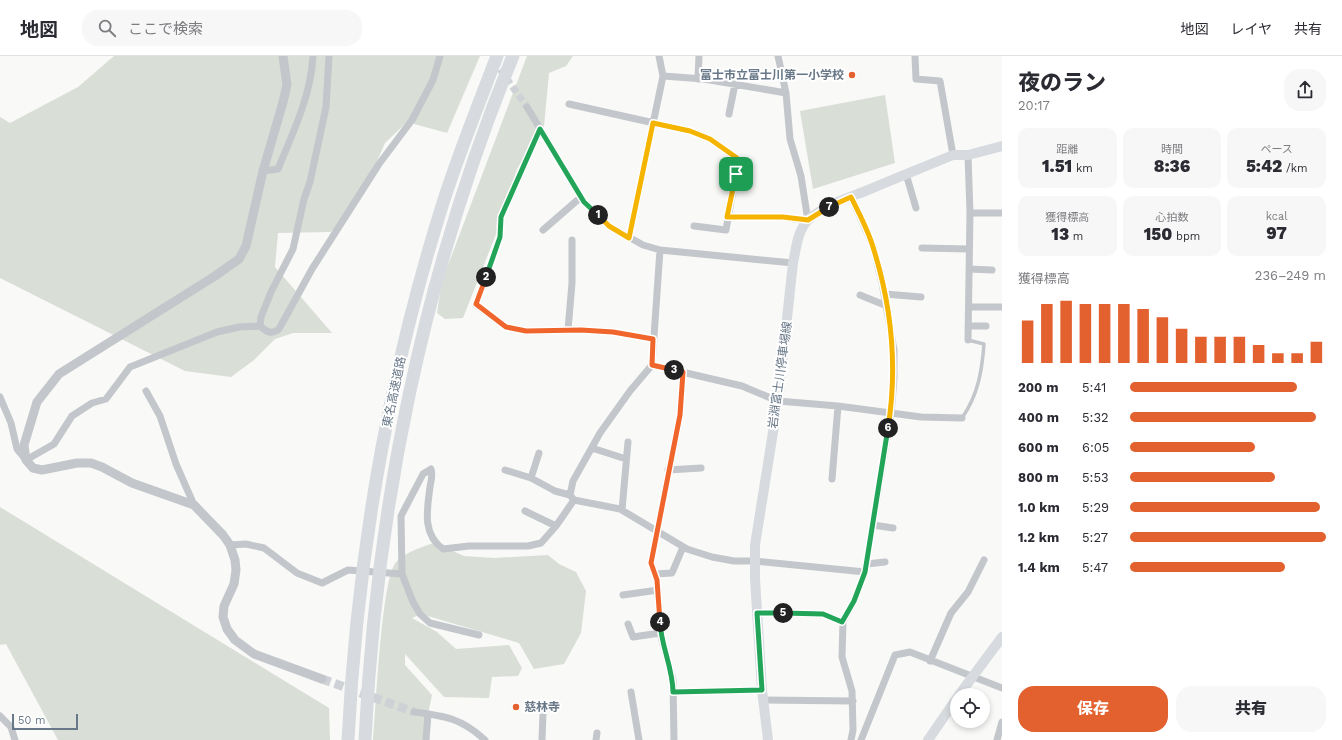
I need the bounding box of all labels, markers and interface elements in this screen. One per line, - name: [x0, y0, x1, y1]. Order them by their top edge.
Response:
- search box: [82, 10, 362, 46]
- icon: search: [96, 17, 118, 39]
- text: 地図: [20, 18, 58, 41]
- text: ここで検索: [128, 20, 203, 38]
- text: 地図: [1180, 21, 1208, 37]
- text: レイヤ: [1230, 21, 1272, 37]
- text: 共有: [1294, 21, 1322, 37]
- place label: 富士市立富士川第一小学校: [700, 68, 844, 82]
- button: share: [1284, 69, 1326, 111]
- marker: 富士市立富士川第一小学校: [847, 70, 857, 80]
- text: 夜のラン: [1018, 70, 1106, 95]
- text: 20:17: [1018, 98, 1050, 113]
- text: 距離: [1056, 143, 1078, 156]
- text: 時間: [1161, 143, 1183, 156]
- text: ペース: [1260, 143, 1293, 156]
- text: 1.51: [1042, 156, 1072, 176]
- text: 8:36: [1154, 156, 1190, 176]
- text: 5:42: [1246, 156, 1282, 176]
- pin: [719, 157, 753, 191]
- text: km: [1072, 162, 1093, 175]
- text: /km: [1282, 162, 1307, 175]
- icon: arrive: [725, 163, 747, 185]
- pin: 7: [819, 197, 839, 217]
- text: 7: [826, 200, 832, 213]
- pin: 1: [588, 205, 608, 225]
- text: 1: [596, 208, 600, 221]
- text: kcal: [1266, 210, 1288, 223]
- text: 獲得標高: [1045, 211, 1089, 224]
- text: 心拍数: [1155, 211, 1188, 224]
- text: 97: [1266, 223, 1287, 243]
- text: 13: [1051, 224, 1069, 244]
- text: 150: [1144, 224, 1172, 244]
- text: m: [1069, 230, 1083, 243]
- text: bpm: [1172, 230, 1200, 243]
- pin: 2: [476, 267, 496, 287]
- text: 236–249 m: [1255, 268, 1326, 283]
- text: 2: [483, 270, 489, 283]
- text: 獲得標高: [1018, 271, 1070, 286]
- street label: 岩淵富士川停車場線: [766, 321, 794, 429]
- street label: 東名高速道路: [380, 355, 408, 429]
- pin: 3: [664, 360, 684, 380]
- text: 3: [671, 363, 677, 376]
- text: 200 m: [1018, 380, 1058, 395]
- text: 5:41: [1082, 380, 1106, 395]
- text: 400 m: [1018, 410, 1059, 425]
- text: 5:32: [1082, 410, 1109, 425]
- pin: 6: [878, 418, 898, 438]
- text: 6: [885, 421, 891, 434]
- text: 600 m: [1018, 440, 1059, 455]
- text: 6:05: [1082, 440, 1109, 455]
- text: 800 m: [1018, 470, 1059, 485]
- text: 5:53: [1082, 470, 1109, 485]
- text: 1.0 km: [1018, 500, 1060, 515]
- text: 5:29: [1082, 500, 1109, 515]
- text: 1.2 km: [1018, 530, 1059, 545]
- text: 5:27: [1082, 530, 1108, 545]
- text: 1.4 km: [1018, 560, 1060, 575]
- text: 5:47: [1082, 560, 1108, 575]
- pin: 5: [773, 603, 793, 623]
- text: 5: [780, 606, 786, 619]
- pin: 4: [650, 612, 670, 632]
- text: 4: [656, 615, 664, 628]
- button: 保存: [1018, 686, 1168, 732]
- button: 共有: [1176, 686, 1326, 732]
- map controls: [950, 688, 990, 728]
- button: locate: [950, 688, 990, 728]
- place label: 慈林寺: [524, 700, 560, 714]
- marker: 慈林寺: [511, 702, 521, 712]
- scale bar: [12, 712, 78, 731]
- text: 50 m: [18, 714, 45, 727]

